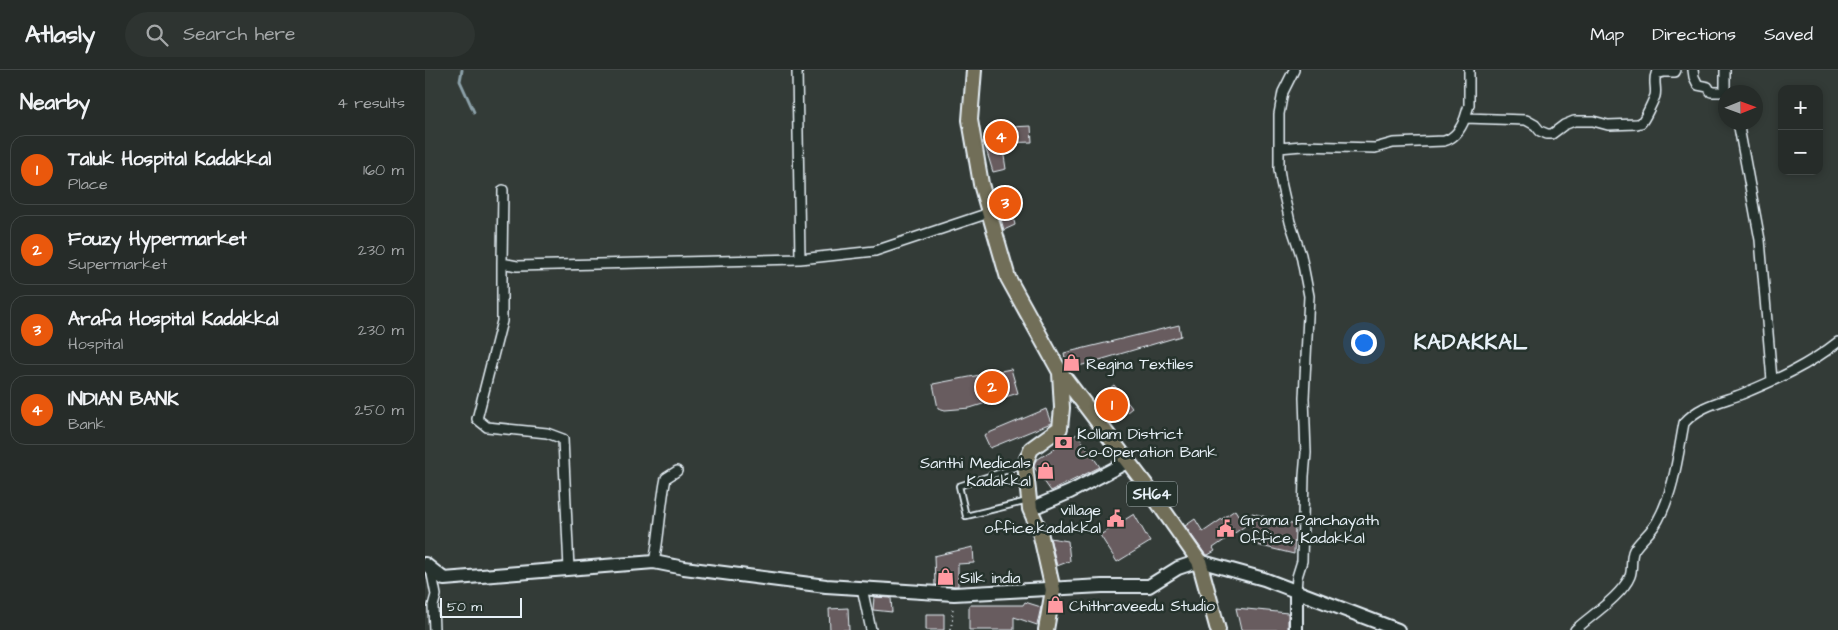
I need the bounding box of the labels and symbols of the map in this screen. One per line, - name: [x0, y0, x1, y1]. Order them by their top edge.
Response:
- north arrow: [1718, 85, 1763, 130]
- pin: 4: [985, 118, 1017, 156]
- pin: 3: [989, 184, 1021, 222]
- district label: KADAKKAL: [1414, 328, 1528, 357]
- your location: [1351, 330, 1377, 356]
- shop icon: Regina Textiles: [1062, 353, 1082, 373]
- place label: Regina Textiles: [1086, 353, 1194, 376]
- pin: 2: [976, 368, 1008, 406]
- pin: 1: [1096, 386, 1128, 424]
- place label: Kollam District Co-Operation Bank: [1077, 423, 1217, 463]
- bank icon: Kollam District Co-Operation Bank: [1053, 432, 1073, 452]
- place label: Santhi Medicals Kadakkal: [920, 452, 1031, 492]
- shop icon: Santhi Medicals Kadakkal: [1035, 461, 1055, 481]
- road number: SH64: [1127, 482, 1177, 506]
- place label: village office,kadakkal: [984, 499, 1101, 539]
- public building icon: village office,kadakkal: [1105, 508, 1125, 528]
- place label: Grama Panchayath Office, Kadakkal: [1240, 509, 1379, 549]
- public building icon: Grama Panchayath Office, Kadakkal: [1216, 518, 1236, 538]
- shop icon: Silk india: [936, 567, 956, 587]
- place label: Silk india: [960, 567, 1021, 589]
- scale bar: [440, 595, 523, 618]
- shop icon: Chithraveedu Studio: [1045, 595, 1065, 615]
- place label: Chithraveedu Studio: [1069, 595, 1215, 617]

